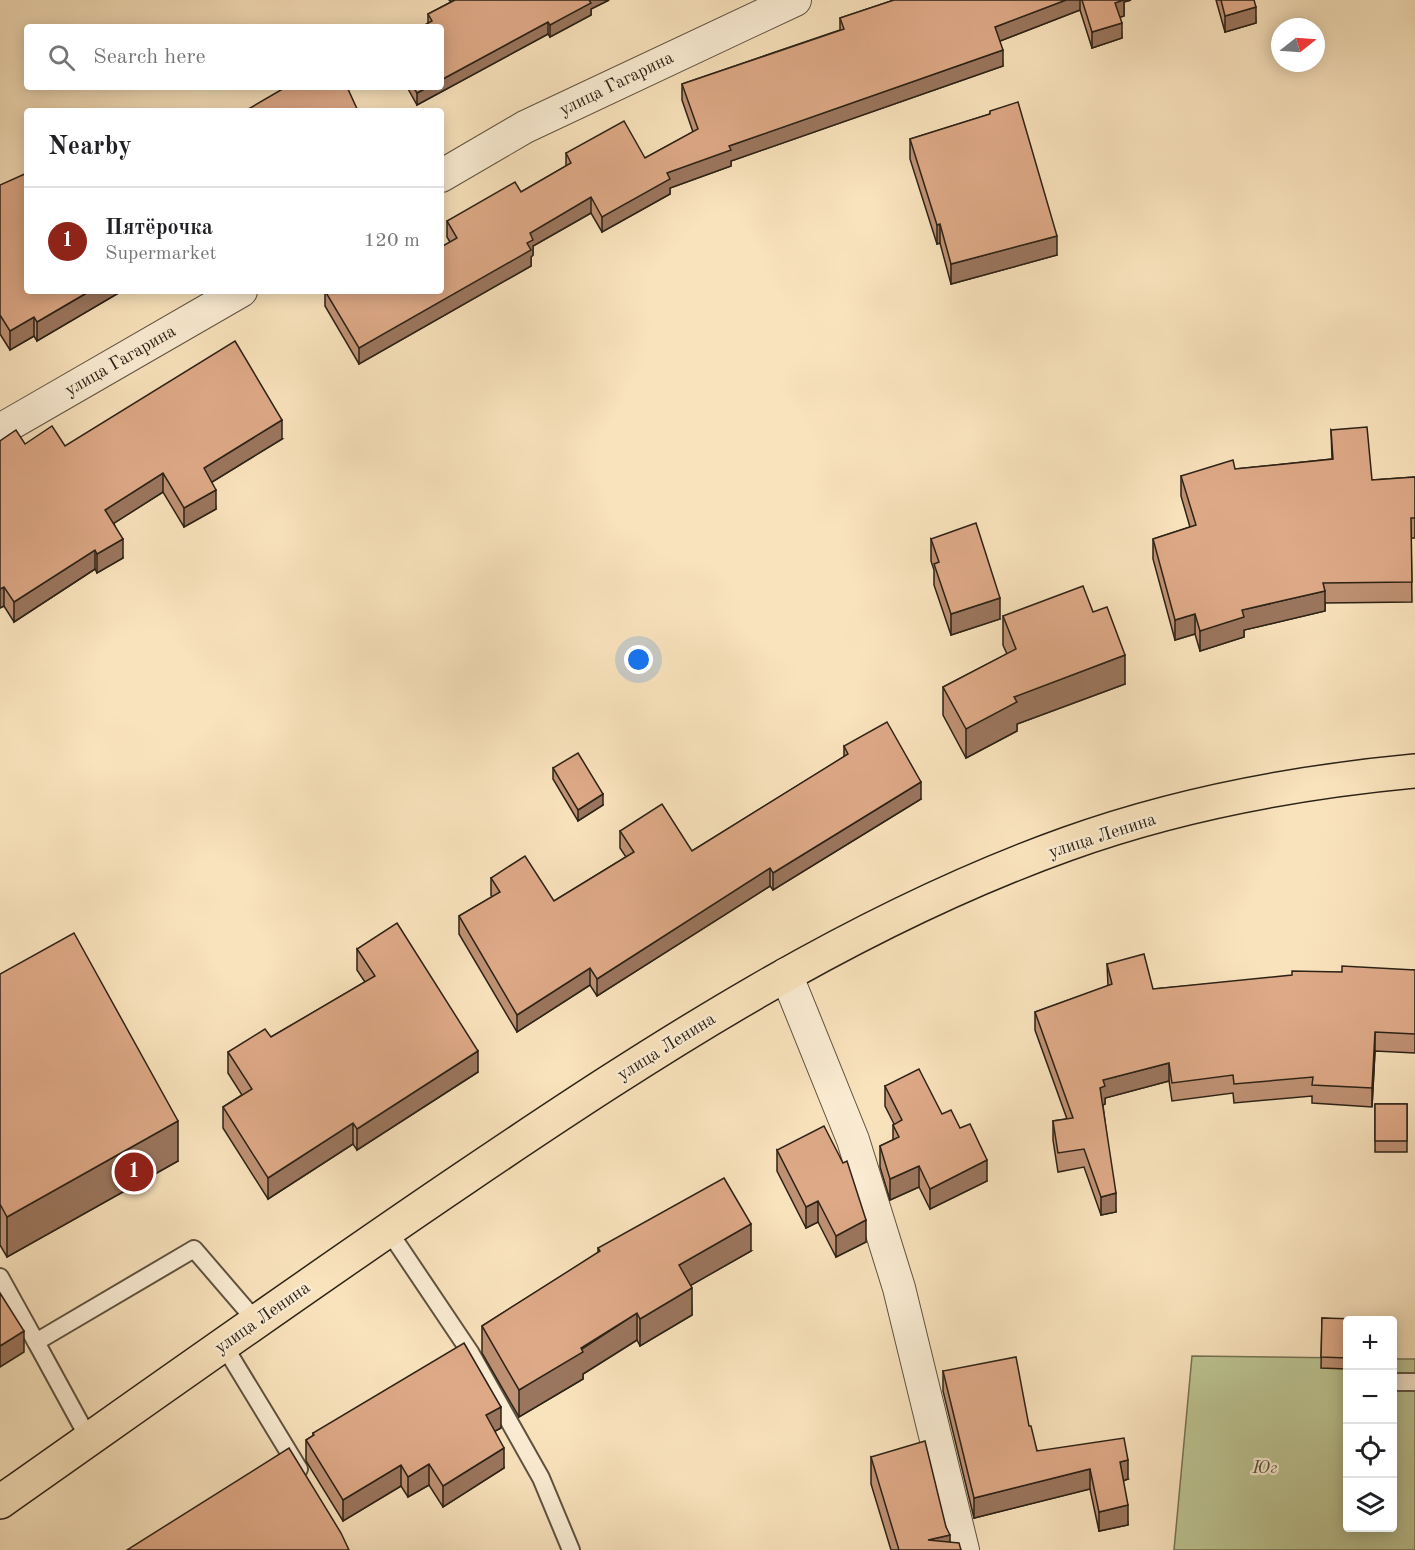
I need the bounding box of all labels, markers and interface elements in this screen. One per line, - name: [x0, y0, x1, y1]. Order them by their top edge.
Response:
- north arrow: [1271, 18, 1325, 72]
- search box: [24, 24, 444, 90]
- icon: search: [45, 41, 78, 74]
- text: Search here: [93, 46, 206, 68]
- street label: улица Гагарина: [556, 48, 676, 119]
- text: Nearby: [48, 134, 132, 160]
- text: Пятёрочка: [105, 217, 213, 239]
- text: 1: [62, 231, 73, 251]
- text: 120 m: [364, 231, 420, 251]
- text: Supermarket: [105, 244, 216, 264]
- street label: улица Гагарина: [62, 322, 179, 400]
- your location: [624, 645, 653, 674]
- street label: улица Ленина: [1046, 810, 1158, 862]
- street label: улица Ленина: [614, 1010, 719, 1084]
- pin: 1: [114, 1150, 154, 1194]
- street label: улица Ленина: [212, 1278, 314, 1357]
- map controls: [1343, 1316, 1397, 1532]
- button: +: [1343, 1316, 1397, 1370]
- button: −: [1343, 1370, 1397, 1424]
- button: locate: [1343, 1424, 1397, 1478]
- park label: Юг: [1251, 1459, 1278, 1477]
- button: layers: [1343, 1478, 1397, 1532]

